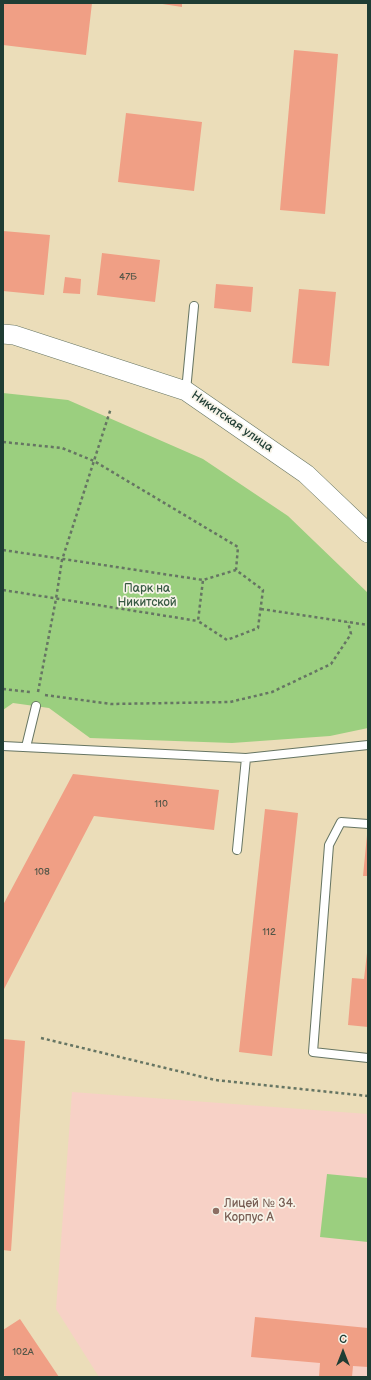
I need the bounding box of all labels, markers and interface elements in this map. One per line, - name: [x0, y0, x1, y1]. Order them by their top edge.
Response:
- house number: 47Б: [119, 271, 137, 283]
- street label: Никитская улица: [188, 388, 276, 456]
- park label: Парк на Никитской: [117, 582, 177, 610]
- house number: 110: [154, 798, 168, 810]
- house number: 108: [34, 866, 50, 878]
- house number: 112: [262, 926, 276, 938]
- place label: Лицей № 34. Корпус А: [224, 1197, 295, 1225]
- marker: Лицей № 34. Корпус А: [211, 1206, 221, 1216]
- north arrow: [323, 1332, 363, 1372]
- text: С: [339, 1333, 347, 1346]
- house number: 102А: [12, 1346, 34, 1358]

